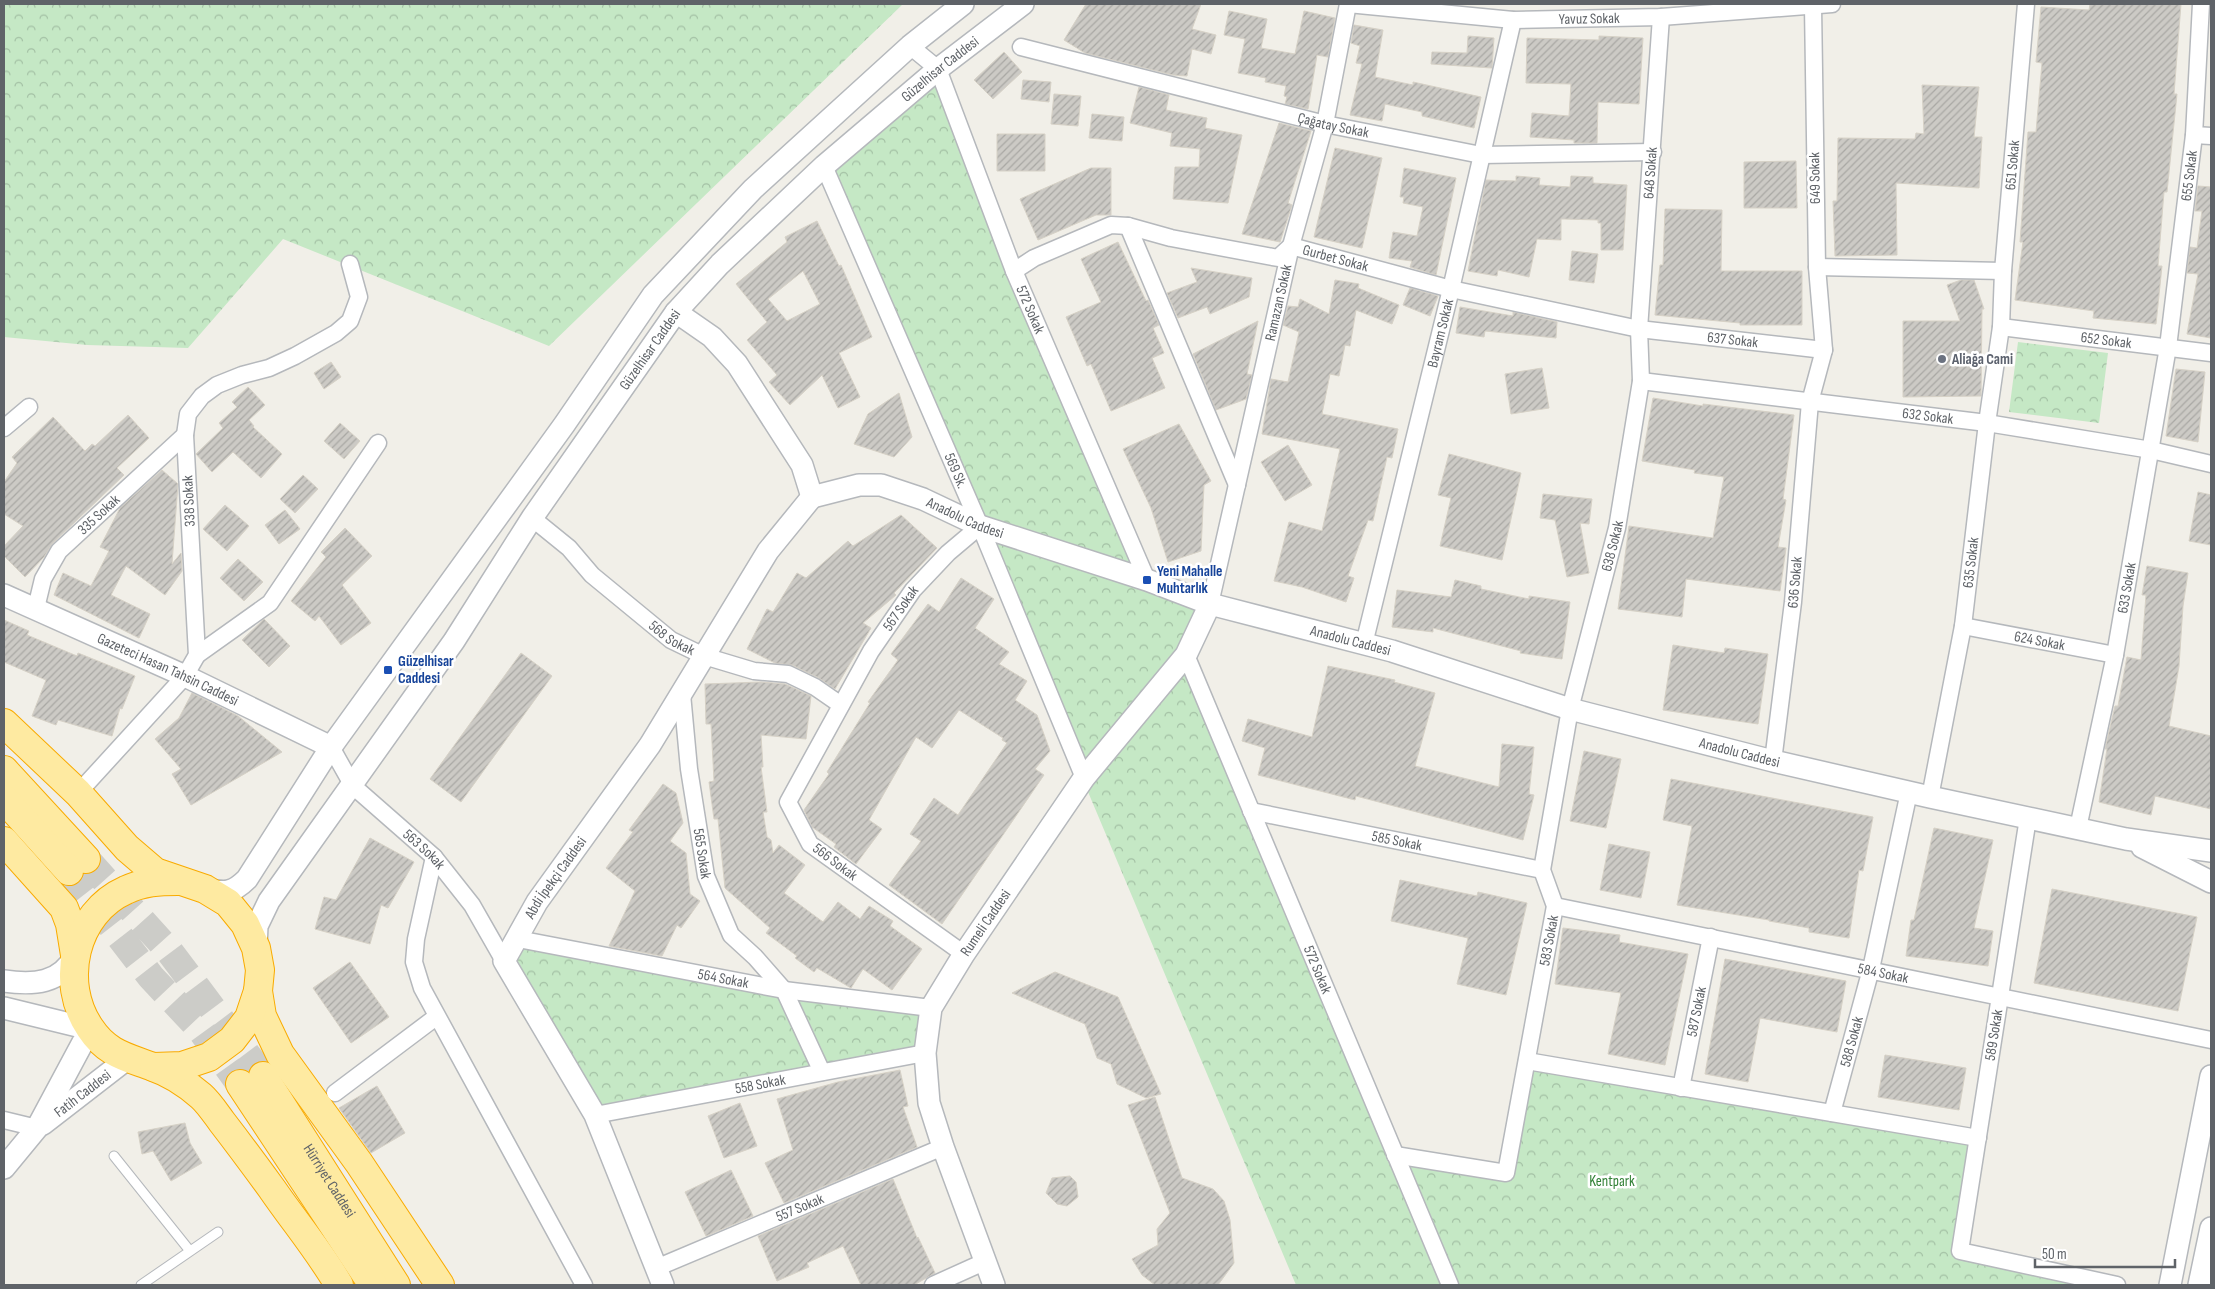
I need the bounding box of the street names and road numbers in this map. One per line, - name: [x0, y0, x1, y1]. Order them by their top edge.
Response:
- street label: Yavuz Sokak: [1558, 8, 1620, 29]
- street label: Güzelhisar Caddesi: [897, 32, 983, 106]
- street label: Çağatay Sokak: [1296, 108, 1371, 142]
- street label: 651 Sokak: [2001, 139, 2024, 191]
- street label: 648 Sokak: [1639, 146, 1661, 200]
- street label: 655 Sokak: [2176, 149, 2202, 202]
- street label: 649 Sokak: [1805, 152, 1825, 204]
- street label: Gurbet Sokak: [1301, 240, 1371, 276]
- street label: Ramazan Sokak: [1260, 262, 1296, 343]
- street label: 572 Sokak: [1012, 283, 1049, 337]
- street label: Bayram Sokak: [1423, 297, 1458, 369]
- street label: Güzelhisar Caddesi: [615, 305, 685, 394]
- street label: 637 Sokak: [1706, 327, 1759, 352]
- street label: 652 Sokak: [2080, 327, 2133, 353]
- street label: 632 Sokak: [1901, 403, 1955, 428]
- street label: 569 Sk.: [940, 450, 972, 491]
- street label: 338 Sokak: [178, 475, 200, 527]
- street label: 335 Sokak: [74, 490, 124, 539]
- street label: Anadolu Caddesi: [923, 492, 1006, 543]
- street label: 638 Sokak: [1597, 519, 1628, 573]
- street label: 635 Sokak: [1958, 536, 1983, 589]
- street label: 636 Sokak: [1783, 555, 1806, 609]
- street label: 633 Sokak: [2113, 561, 2140, 615]
- street label: 567 Sokak: [878, 581, 922, 634]
- street label: 568 Sokak: [645, 616, 698, 660]
- street label: Anadolu Caddesi: [1307, 621, 1393, 660]
- street label: 624 Sokak: [2013, 626, 2067, 655]
- street label: Gazeteci Hasan Tahsin Caddesi: [94, 629, 242, 710]
- street label: Anadolu Caddesi: [1696, 733, 1782, 772]
- street label: 563 Sokak: [399, 825, 450, 873]
- street label: 585 Sokak: [1370, 826, 1424, 855]
- street label: 565 Sokak: [689, 827, 716, 881]
- street label: Abdi İpekçi Caddesi: [520, 833, 591, 923]
- street label: 566 Sokak: [809, 839, 861, 885]
- street label: Rumeli Caddesi: [956, 885, 1015, 960]
- street label: 583 Sokak: [1535, 913, 1563, 967]
- street label: 572 Sokak: [1299, 943, 1336, 997]
- street label: 584 Sokak: [1856, 959, 1911, 988]
- street label: 564 Sokak: [696, 964, 751, 993]
- street label: 587 Sokak: [1682, 984, 1711, 1038]
- street label: 589 Sokak: [1981, 1008, 2007, 1062]
- street label: 588 Sokak: [1835, 1014, 1867, 1069]
- street label: Fatih Caddesi: [50, 1065, 115, 1121]
- street label: 558 Sokak: [733, 1070, 787, 1098]
- street label: Hürriyet Caddesi: [299, 1140, 360, 1221]
- street label: 557 Sokak: [773, 1189, 827, 1226]

